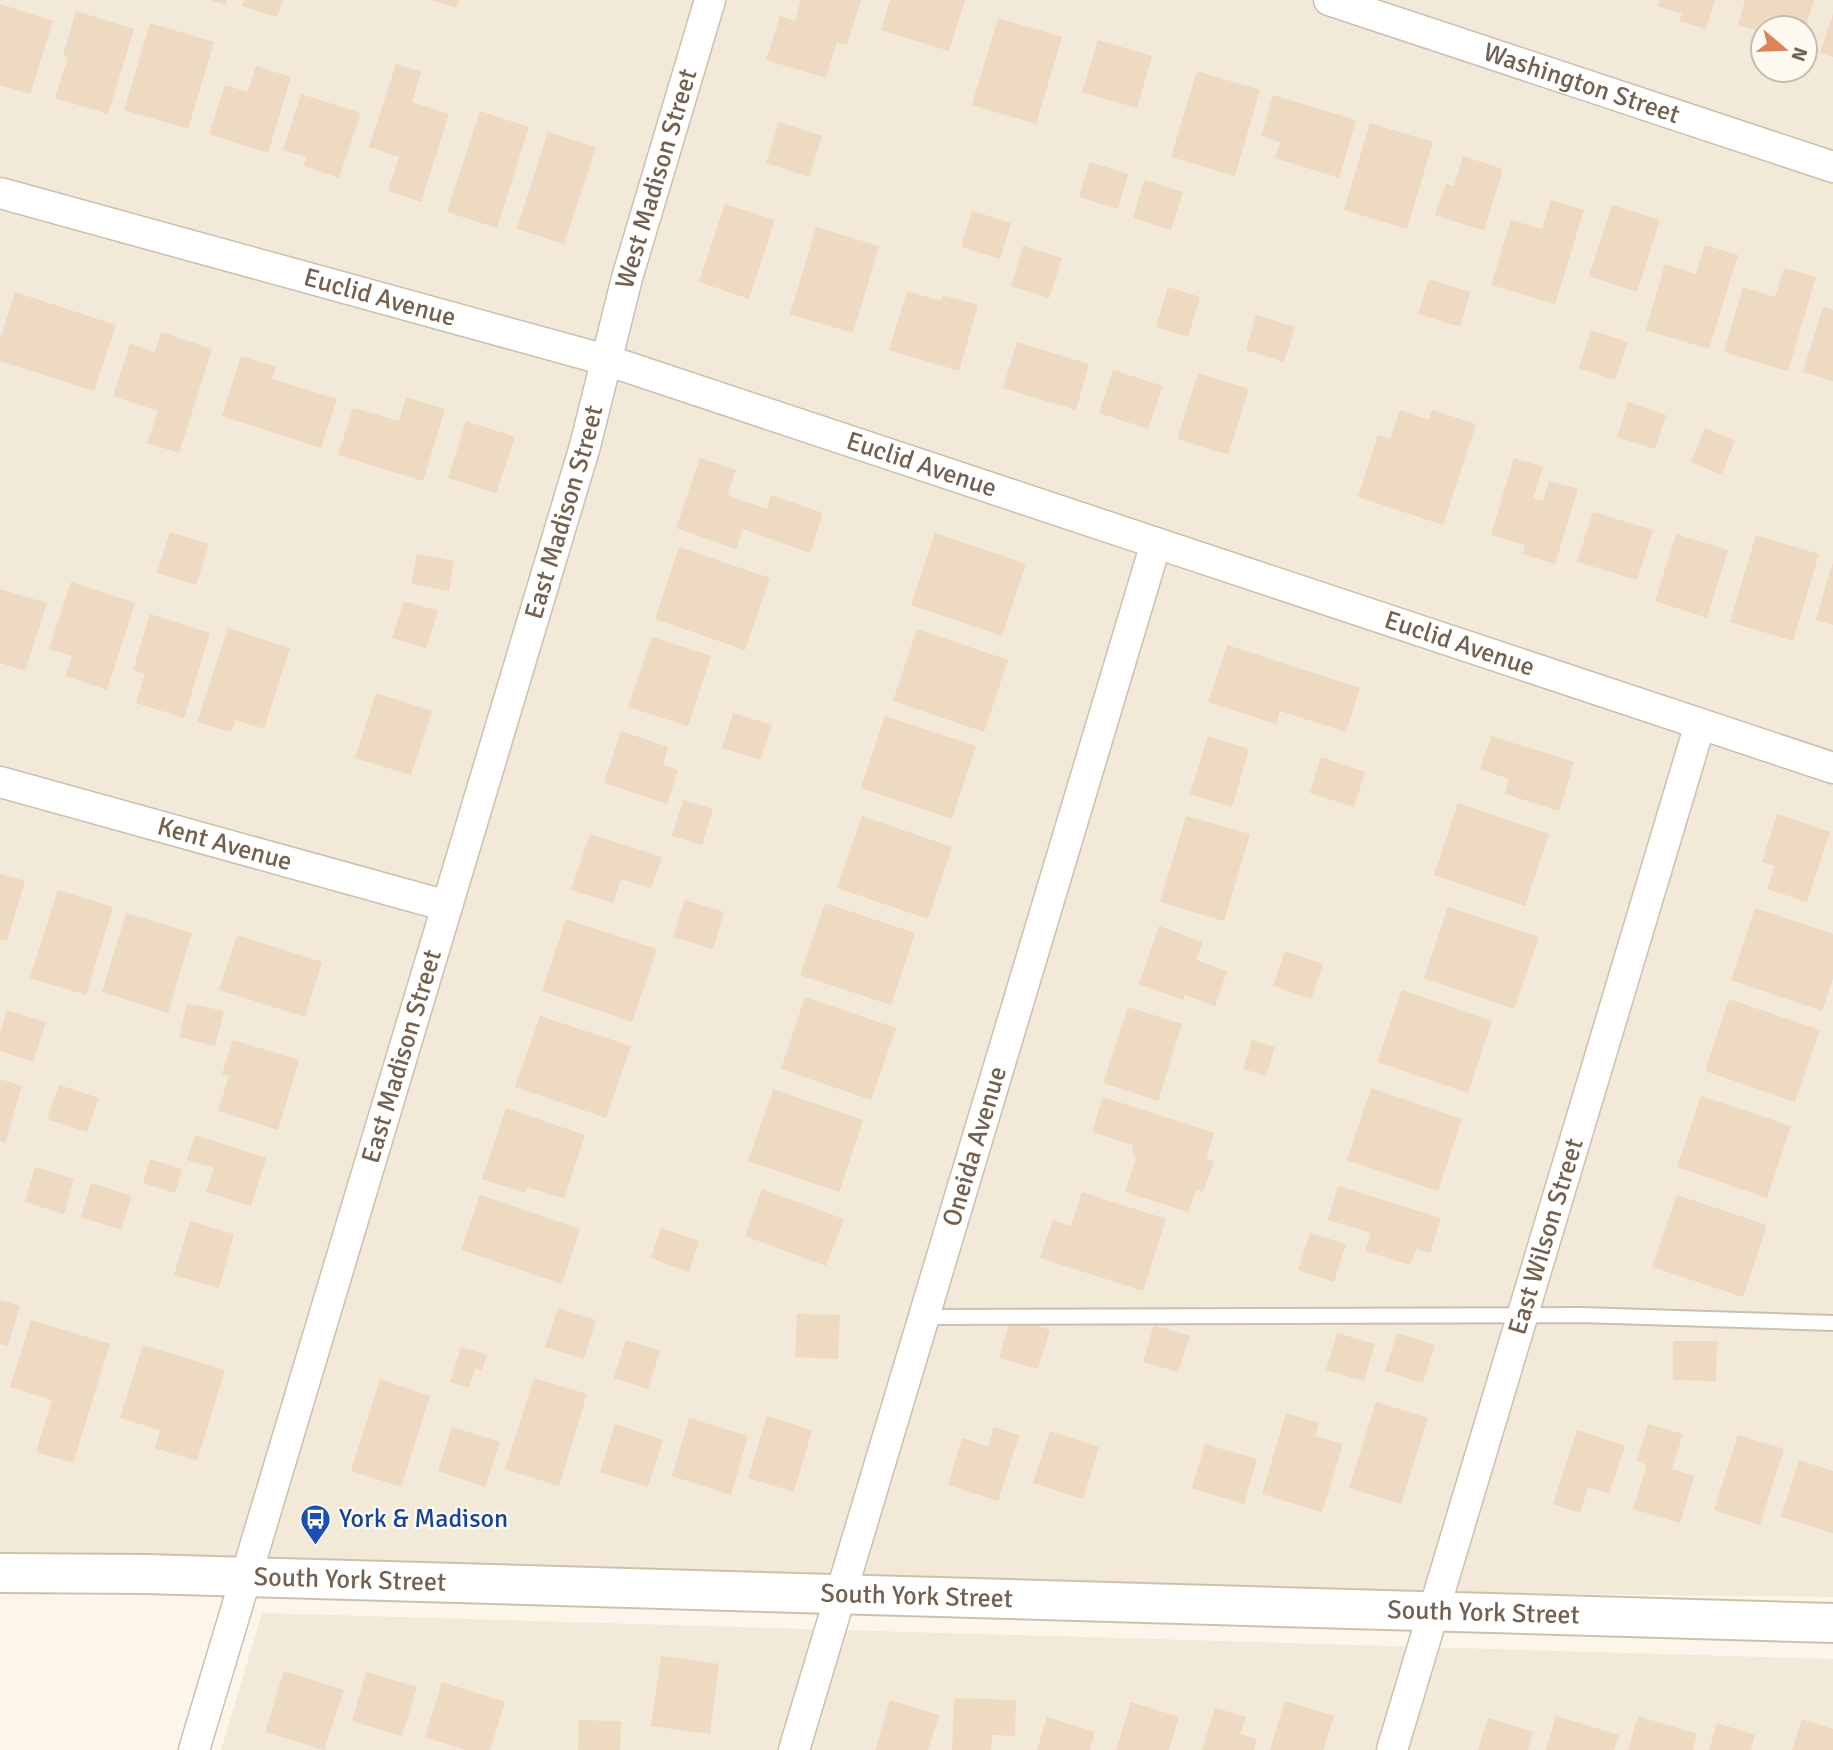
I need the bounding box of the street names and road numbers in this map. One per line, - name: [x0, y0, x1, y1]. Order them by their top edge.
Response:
- street label: Washington Street: [1479, 36, 1684, 131]
- street label: West Madison Street: [609, 65, 705, 293]
- street label: Euclid Avenue: [300, 261, 459, 334]
- street label: East Madison Street: [518, 402, 611, 623]
- street label: Euclid Avenue: [842, 425, 1001, 505]
- street label: Euclid Avenue: [1380, 604, 1539, 684]
- street label: Kent Avenue: [154, 810, 296, 878]
- street label: East Madison Street: [355, 946, 449, 1167]
- street label: Oneida Avenue: [936, 1063, 1014, 1230]
- street label: East Wilson Street: [1502, 1135, 1591, 1339]
- street label: South York Street: [253, 1561, 447, 1599]
- street label: South York Street: [820, 1578, 1013, 1615]
- street label: South York Street: [1387, 1594, 1580, 1632]

